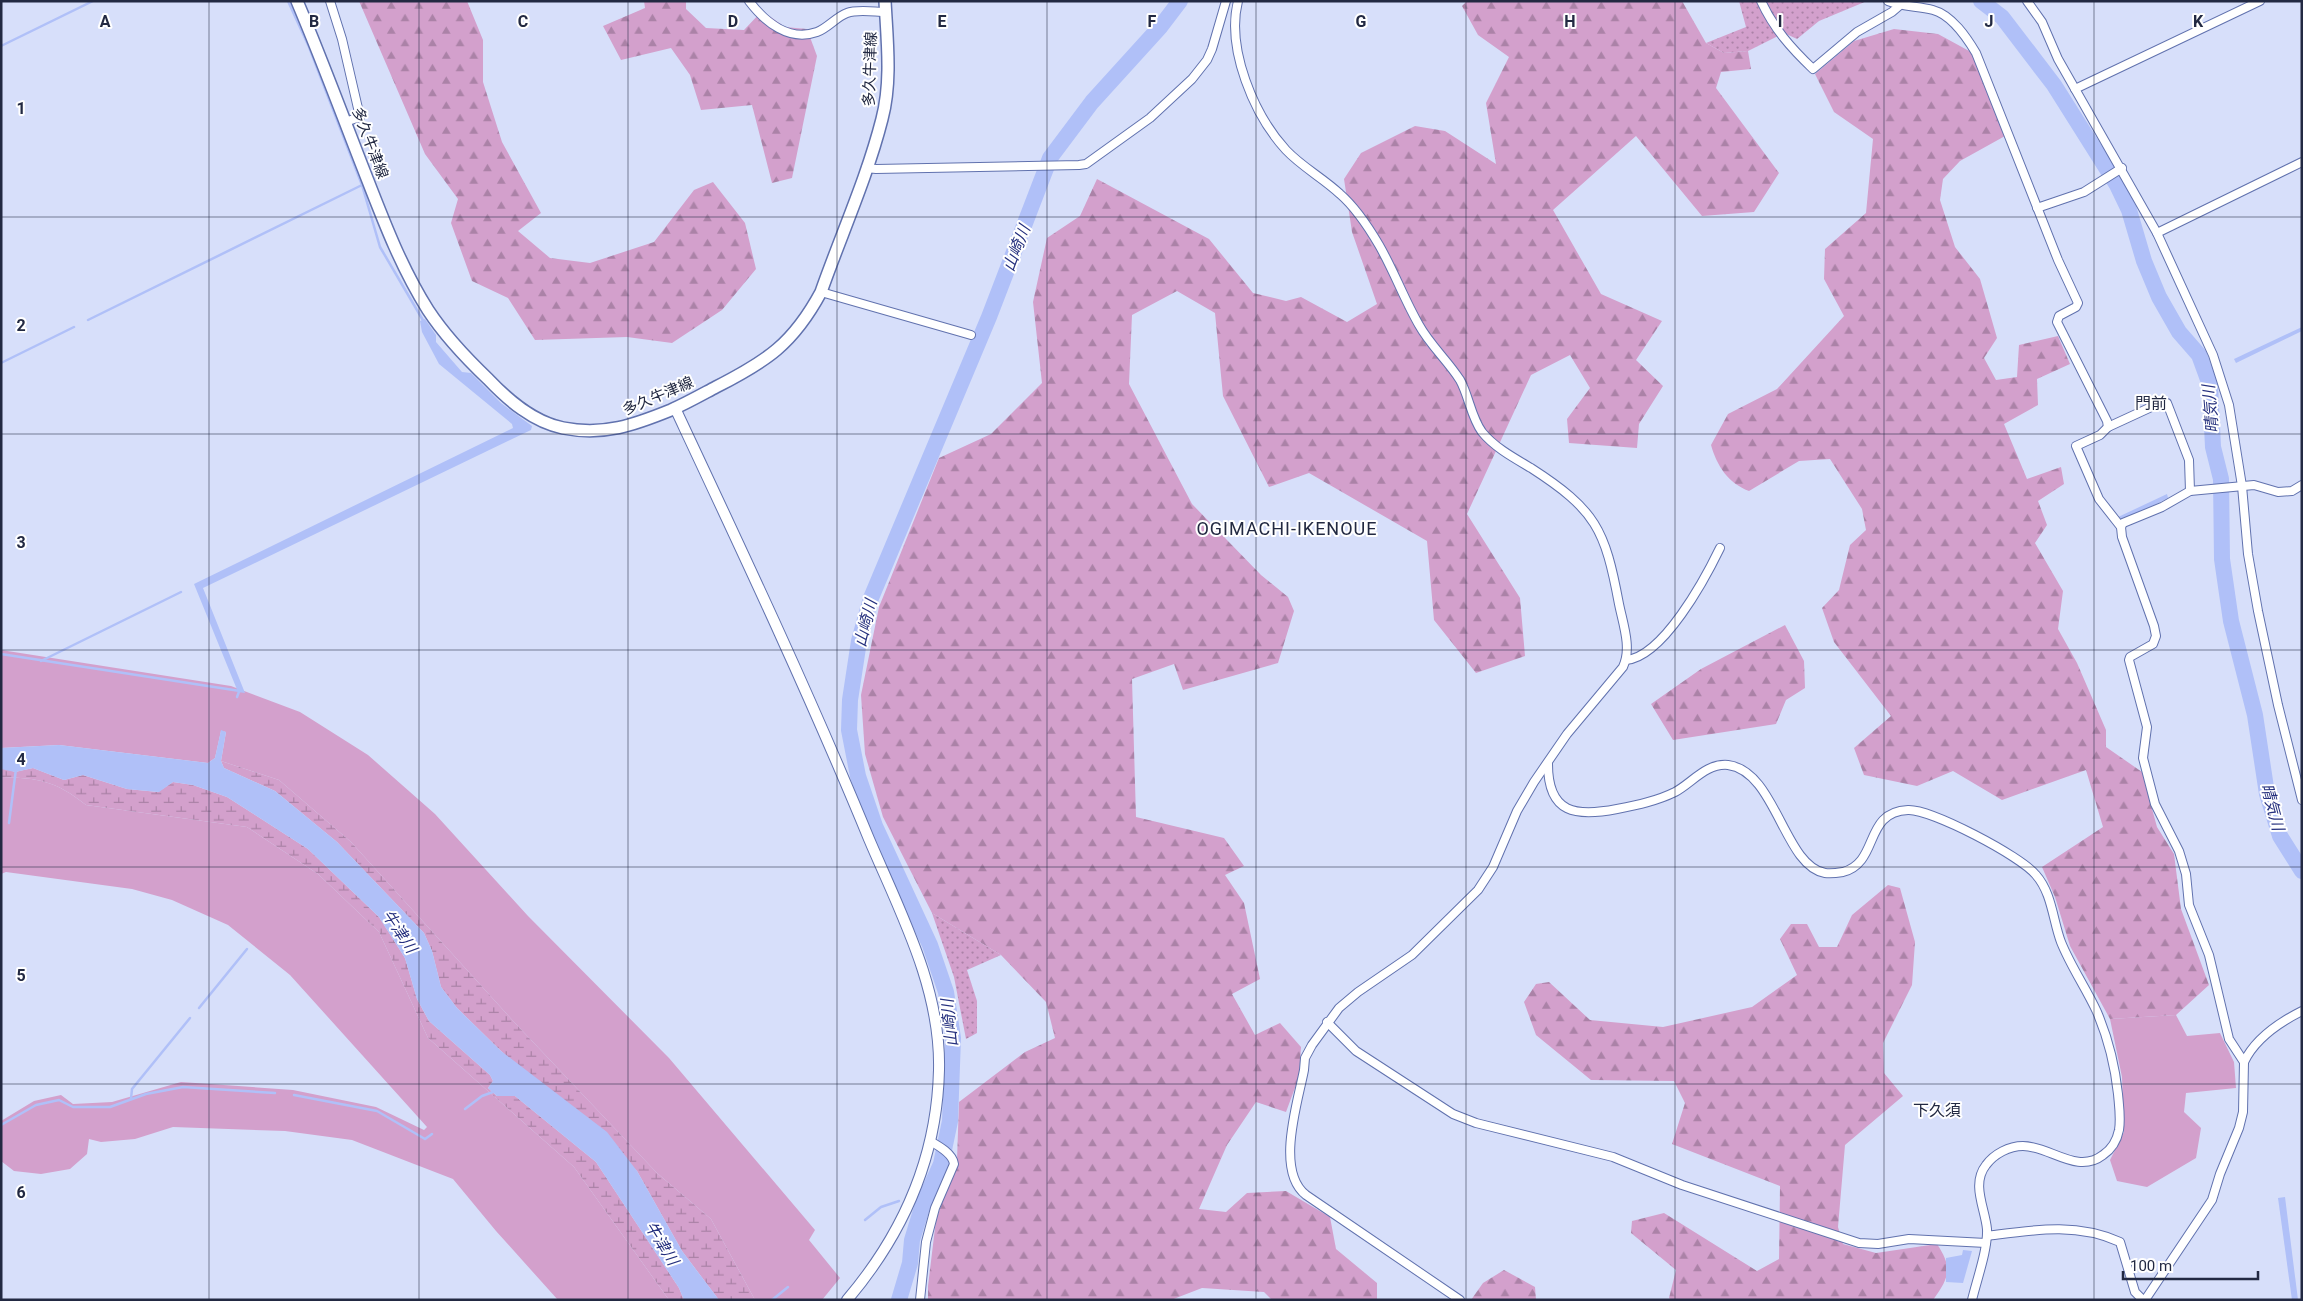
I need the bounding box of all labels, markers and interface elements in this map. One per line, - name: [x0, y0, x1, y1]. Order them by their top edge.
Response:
- text: A: [100, 12, 111, 31]
- text: B: [309, 12, 319, 31]
- text: C: [518, 12, 528, 31]
- text: D: [728, 12, 738, 31]
- text: E: [938, 12, 947, 31]
- text: F: [1148, 12, 1157, 31]
- text: G: [1356, 12, 1367, 31]
- text: H: [1564, 12, 1576, 31]
- text: I: [1778, 12, 1782, 31]
- text: J: [1985, 12, 1993, 31]
- text: K: [2193, 12, 2204, 31]
- street label: 多久牛津線: [860, 31, 880, 107]
- text: 1: [16, 99, 26, 118]
- street label: 多久牛津線: [348, 105, 392, 181]
- water label: 山崎川: [999, 221, 1035, 274]
- text: 2: [16, 316, 26, 335]
- street label: 多久牛津線: [620, 373, 696, 419]
- water label: 晴気川: [2199, 382, 2222, 434]
- district label: 門前: [2135, 394, 2167, 413]
- district label: OGIMACHI-IKENOUE: [1196, 518, 1378, 539]
- text: 3: [16, 533, 26, 552]
- water label: 山崎川: [850, 596, 881, 649]
- text: 4: [16, 750, 26, 769]
- water label: 晴気川: [2257, 781, 2288, 835]
- water label: 牛津川: [378, 906, 422, 958]
- text: 5: [16, 966, 26, 985]
- water label: 山崎川: [937, 996, 961, 1048]
- district label: 下久須: [1913, 1101, 1961, 1120]
- text: 6: [16, 1183, 26, 1202]
- water label: 牛津川: [641, 1218, 683, 1270]
- scale bar: [2123, 1248, 2258, 1280]
- text: 100 m: [2130, 1257, 2172, 1275]

